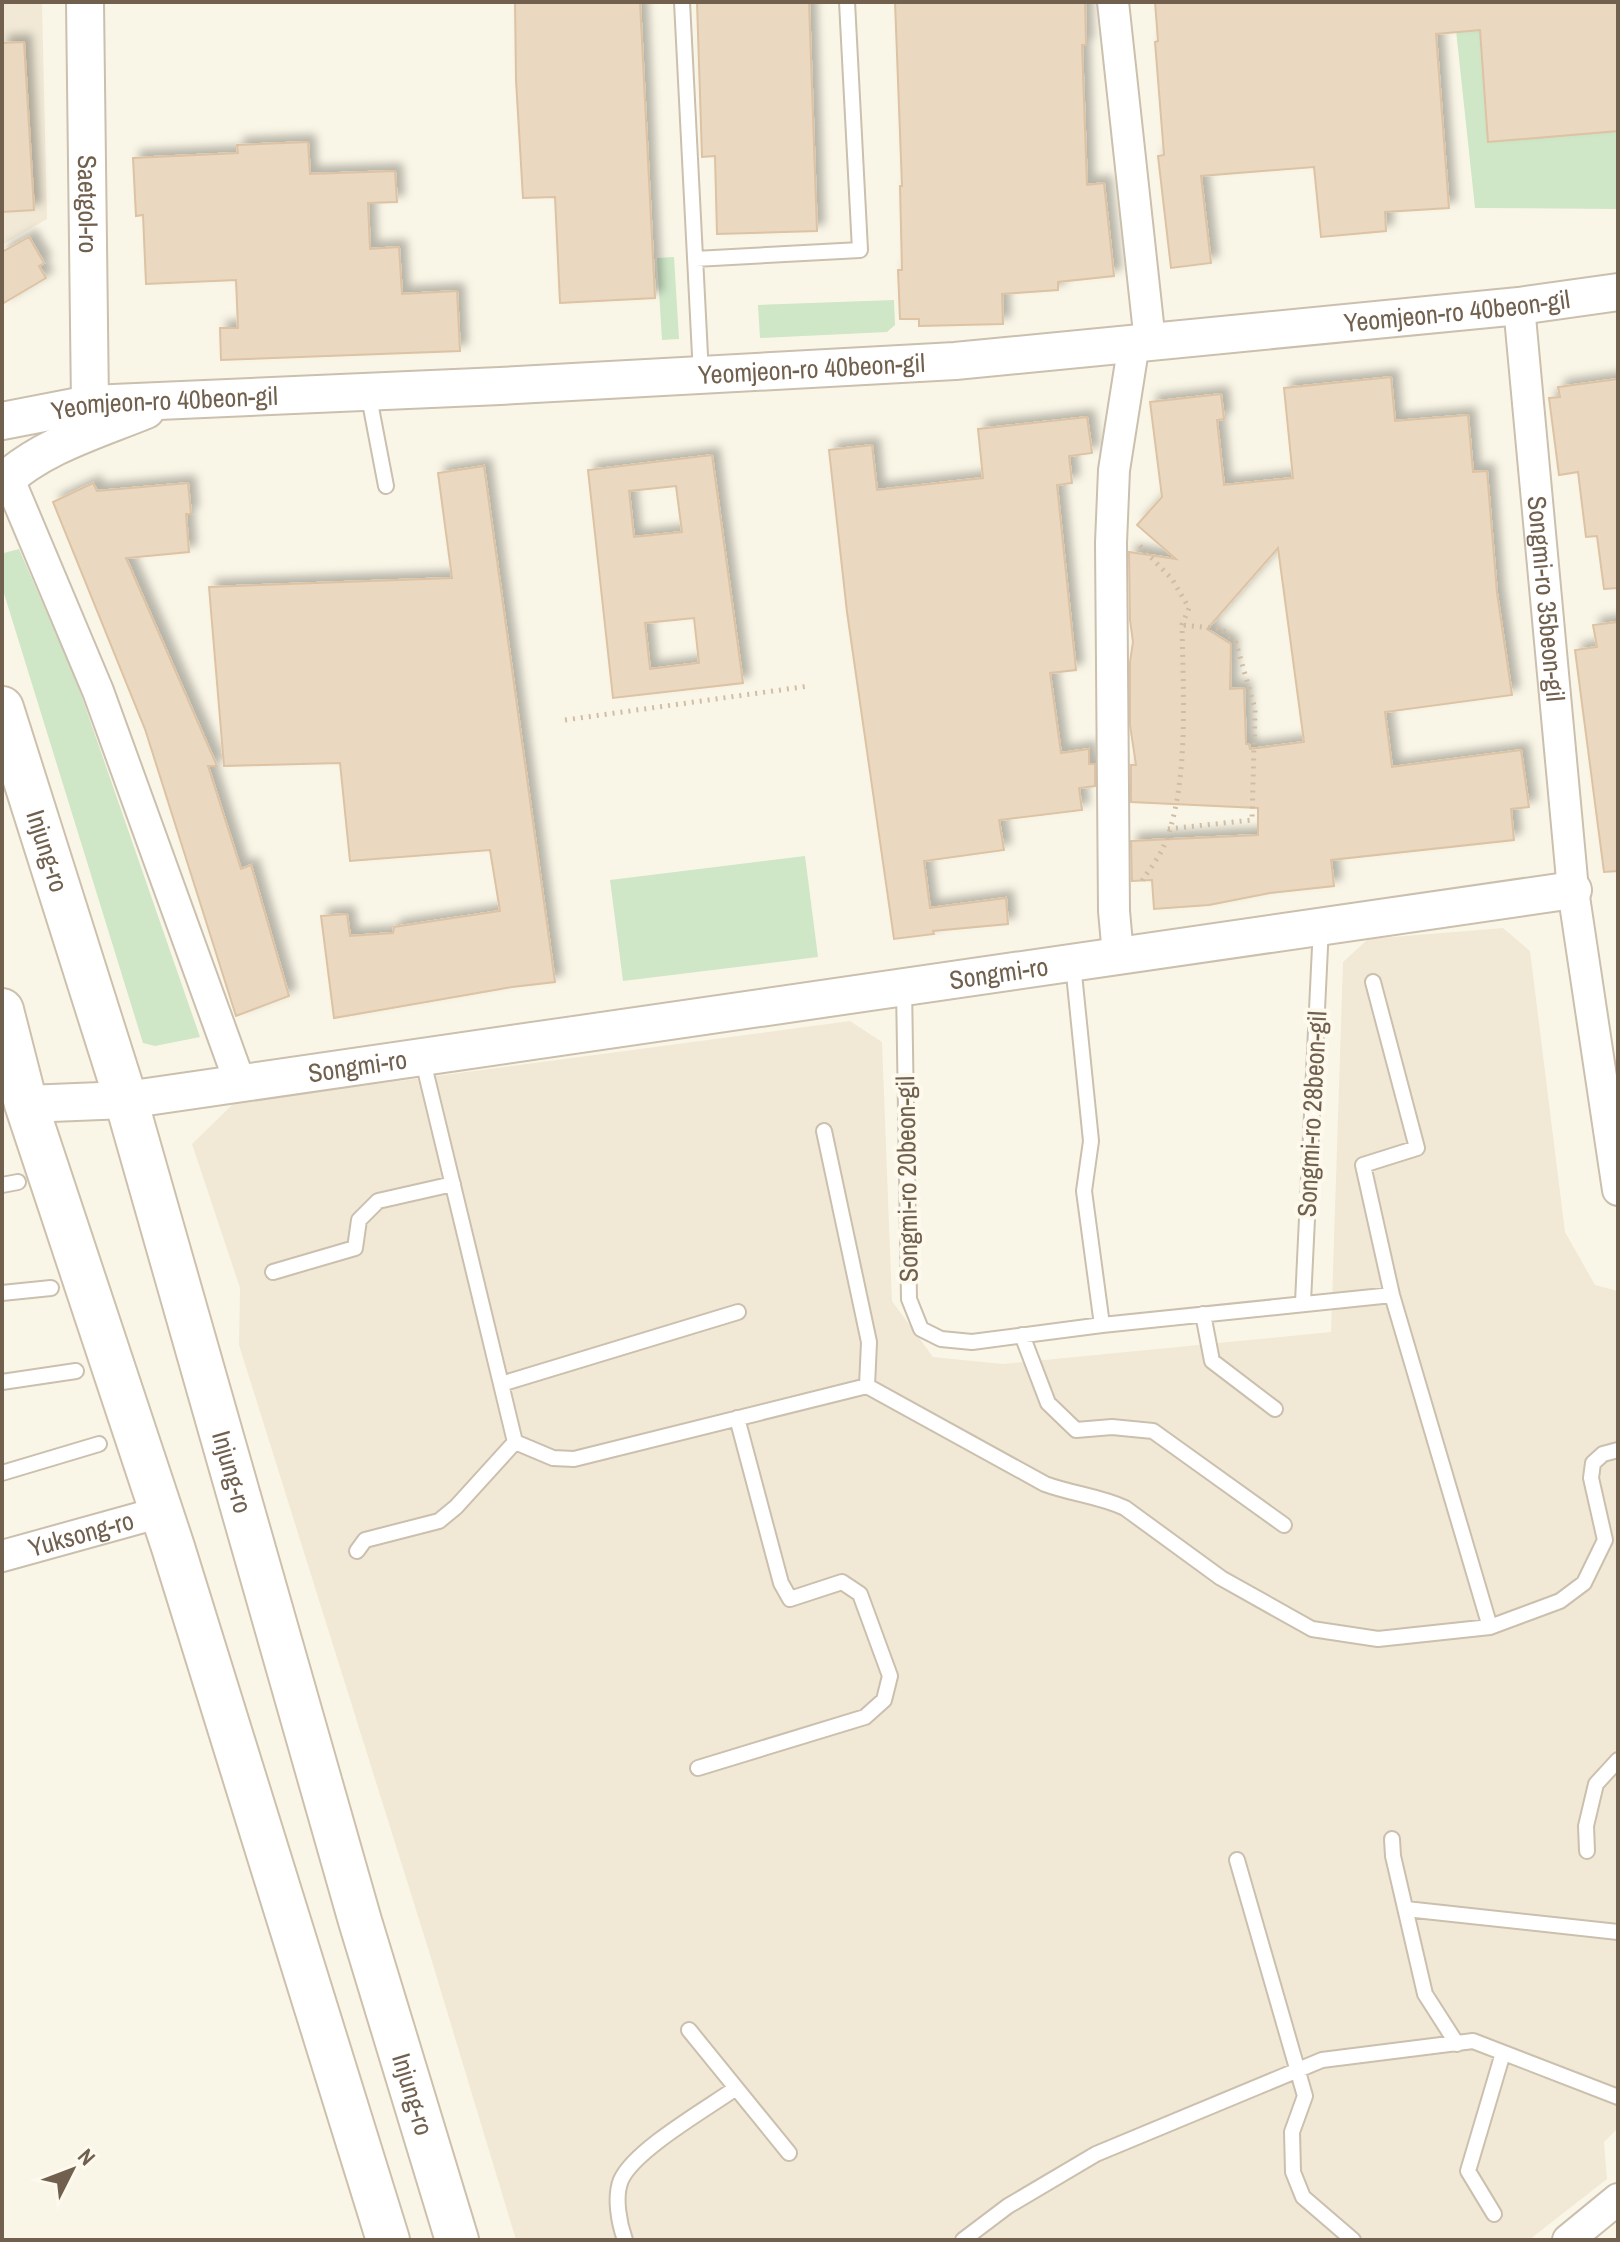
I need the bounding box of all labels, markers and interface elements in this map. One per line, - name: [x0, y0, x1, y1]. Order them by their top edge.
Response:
- street label: Saetgol-ro: [70, 155, 106, 253]
- street label: Yeomjeon-ro 40beon-gil: [1342, 281, 1572, 340]
- street label: Yeomjeon-ro 40beon-gil: [697, 345, 926, 392]
- street label: Yeomjeon-ro 40beon-gil: [48, 378, 279, 428]
- street label: Songmi-ro 35beon-gil: [1520, 494, 1573, 703]
- street label: Injung-ro: [18, 805, 77, 896]
- street label: Songmi-ro: [947, 948, 1050, 997]
- street label: Songmi-ro 28beon-gil: [1289, 1010, 1334, 1218]
- street label: Songmi-ro: [306, 1041, 409, 1090]
- street label: Songmi-ro 20beon-gil: [887, 1076, 926, 1282]
- street label: Injung-ro: [204, 1427, 261, 1517]
- street label: Yuksong-ro: [24, 1502, 138, 1565]
- street label: Injung-ro: [384, 2049, 442, 2140]
- north arrow: [32, 2130, 112, 2210]
- text: N: [71, 2142, 102, 2171]

